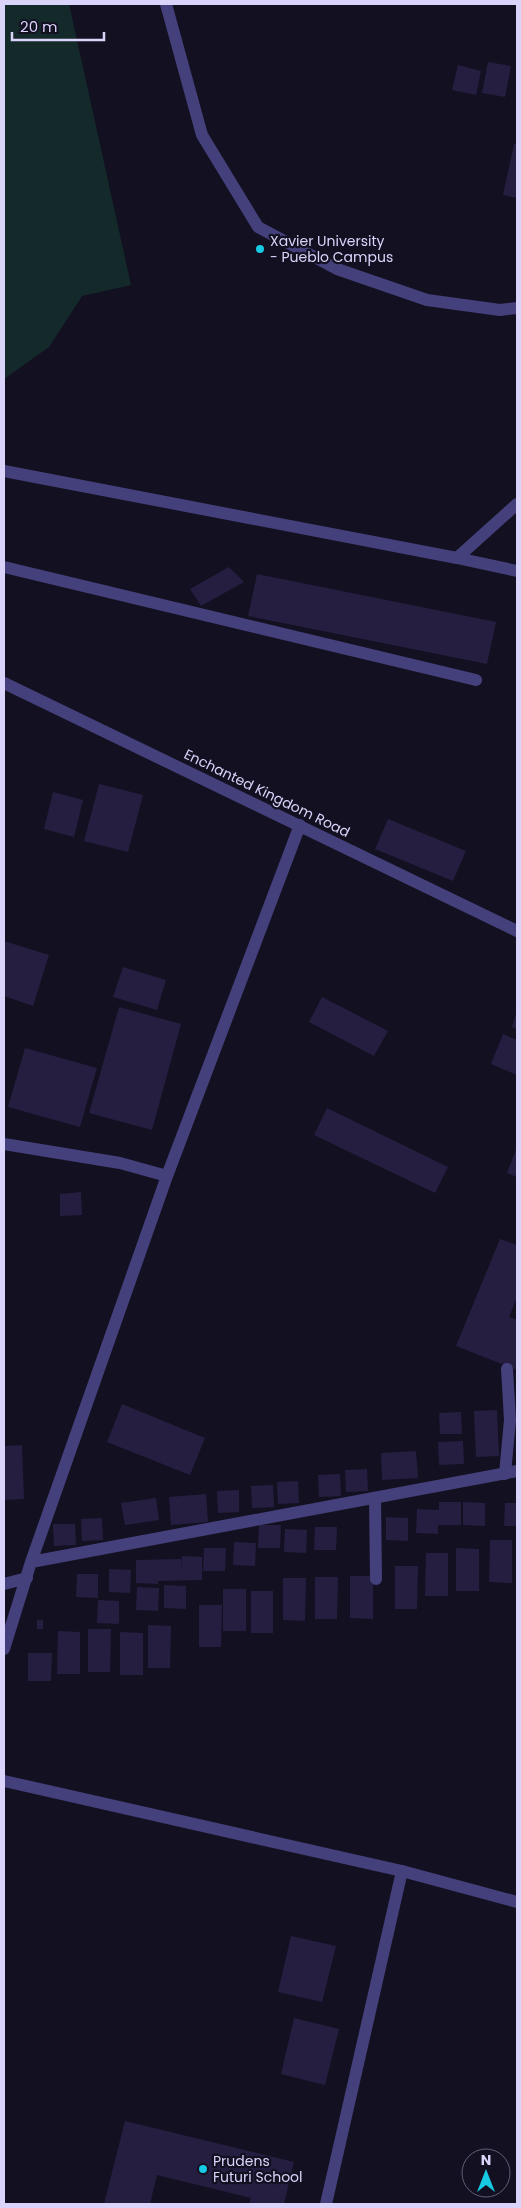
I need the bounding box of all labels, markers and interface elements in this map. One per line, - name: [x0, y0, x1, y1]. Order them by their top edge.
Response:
- scale bar: [12, 10, 105, 42]
- text: 20 m: [20, 16, 58, 37]
- place label: Xavier University - Pueblo Campus: [270, 231, 393, 267]
- marker: Xavier University - Pueblo Campus: [254, 243, 266, 255]
- street label: Enchanted Kingdom Road: [181, 744, 353, 842]
- north arrow: [461, 2148, 511, 2198]
- text: N: [481, 2150, 491, 2170]
- place label: Prudens Futuri School: [213, 2151, 303, 2187]
- marker: Prudens Futuri School: [197, 2163, 209, 2175]

